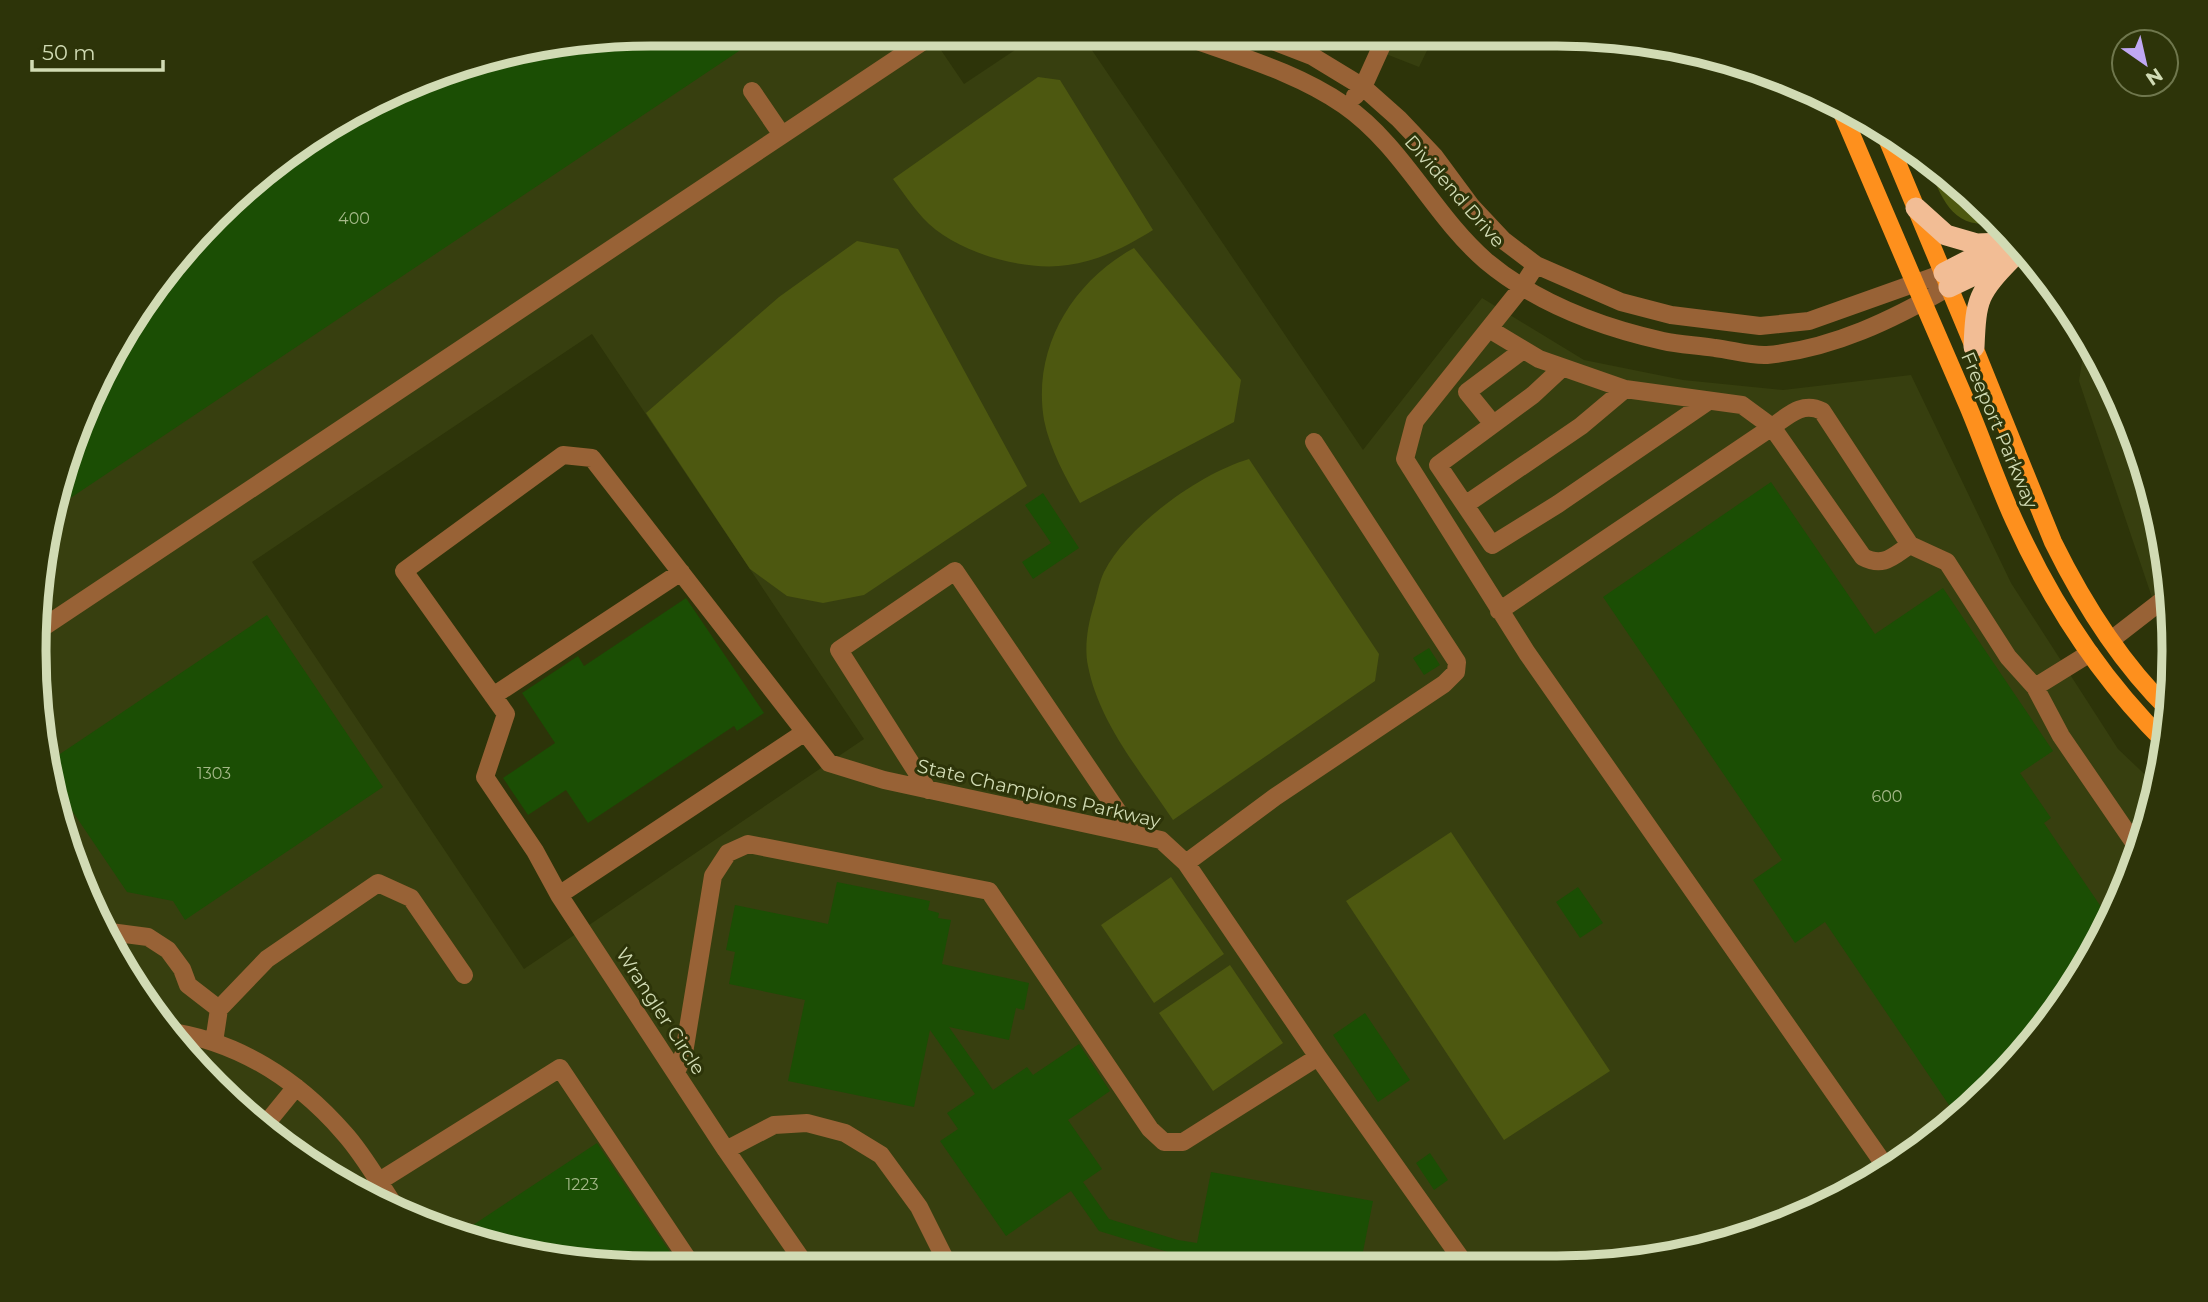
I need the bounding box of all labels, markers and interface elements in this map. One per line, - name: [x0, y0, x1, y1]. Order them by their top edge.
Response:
- scale bar: [32, 28, 163, 72]
- north arrow: [2110, 28, 2180, 98]
- text: 50 m: [42, 40, 96, 65]
- text: N: [2141, 63, 2167, 91]
- street label: Dividend Drive: [1400, 131, 1510, 252]
- house number: 400: [338, 209, 370, 228]
- street label: Freeport Parkway: [1956, 348, 2043, 513]
- street label: State Champions Parkway: [915, 754, 1164, 833]
- house number: 1303: [197, 764, 231, 783]
- house number: 600: [1872, 787, 1902, 806]
- street label: Wrangler Circle: [611, 944, 710, 1079]
- house number: 1223: [566, 1175, 598, 1194]

